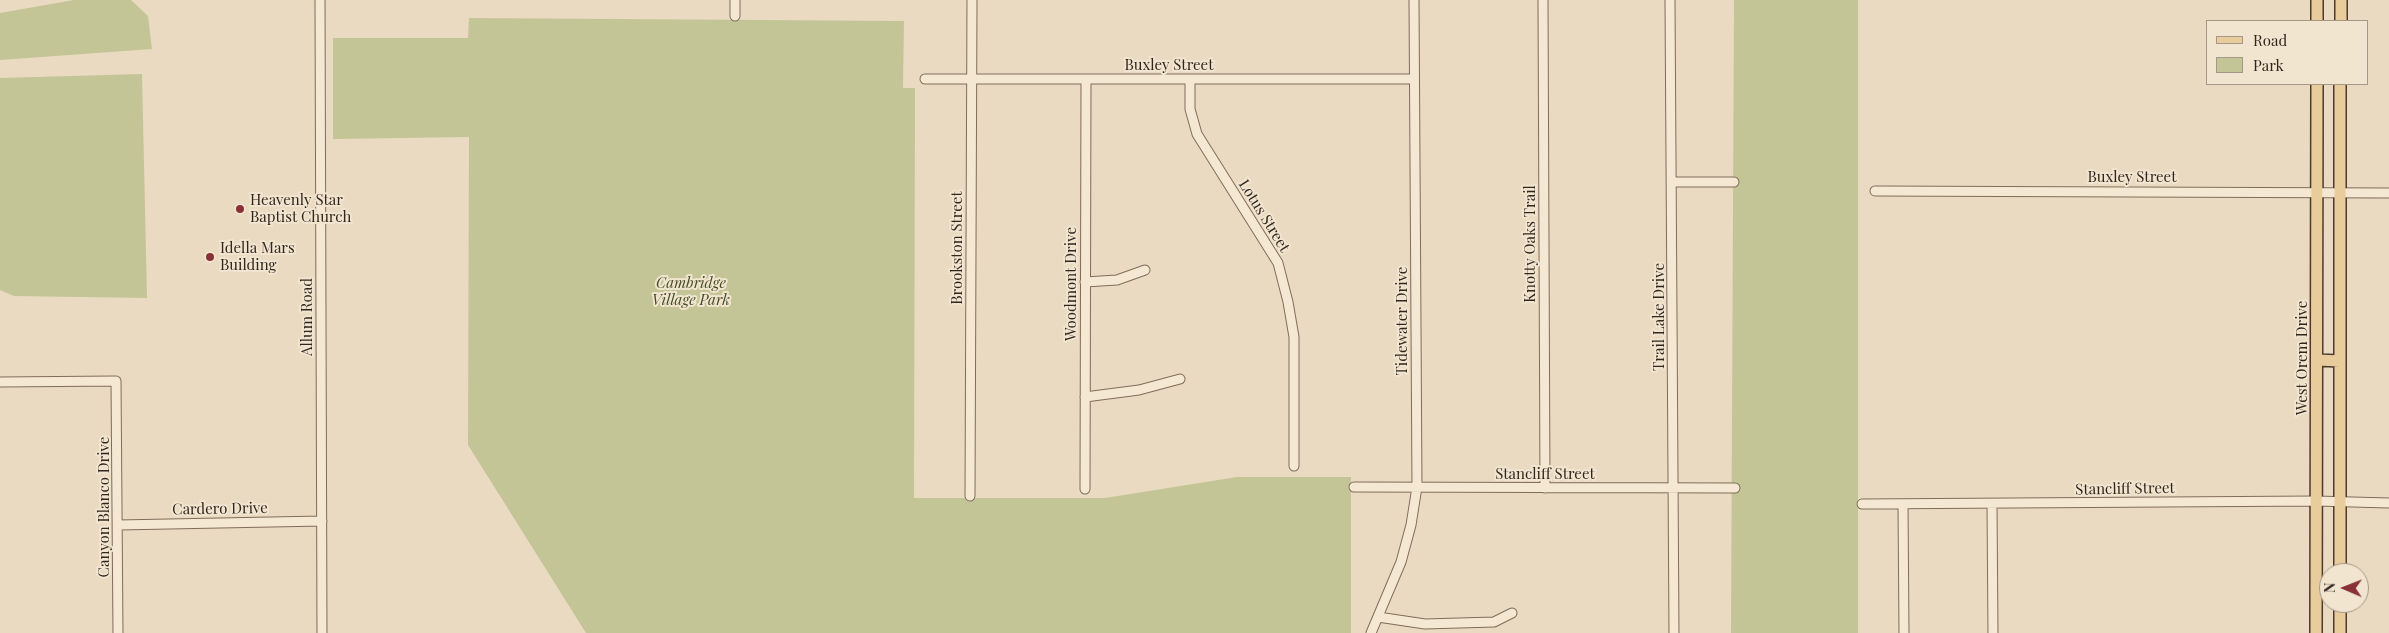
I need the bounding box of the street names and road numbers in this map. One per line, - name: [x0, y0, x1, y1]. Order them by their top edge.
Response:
- street label: Buxley Street: [1125, 56, 1213, 74]
- street label: Buxley Street: [2088, 168, 2176, 186]
- street label: Lotus Street: [1235, 177, 1293, 255]
- street label: Knotty Oaks Trail: [1521, 185, 1539, 303]
- street label: Brookston Street: [948, 191, 966, 305]
- street label: Woodmont Drive: [1062, 227, 1080, 341]
- street label: Trail Lake Drive: [1650, 263, 1668, 371]
- street label: Tidewater Drive: [1393, 267, 1411, 375]
- street label: Allum Road: [298, 278, 316, 356]
- street label: West Orem Drive: [2293, 301, 2311, 415]
- street label: Canyon Blanco Drive: [95, 437, 113, 577]
- street label: Stancliff Street: [1495, 465, 1595, 483]
- street label: Stancliff Street: [2075, 479, 2175, 499]
- street label: Cardero Drive: [172, 499, 268, 519]

